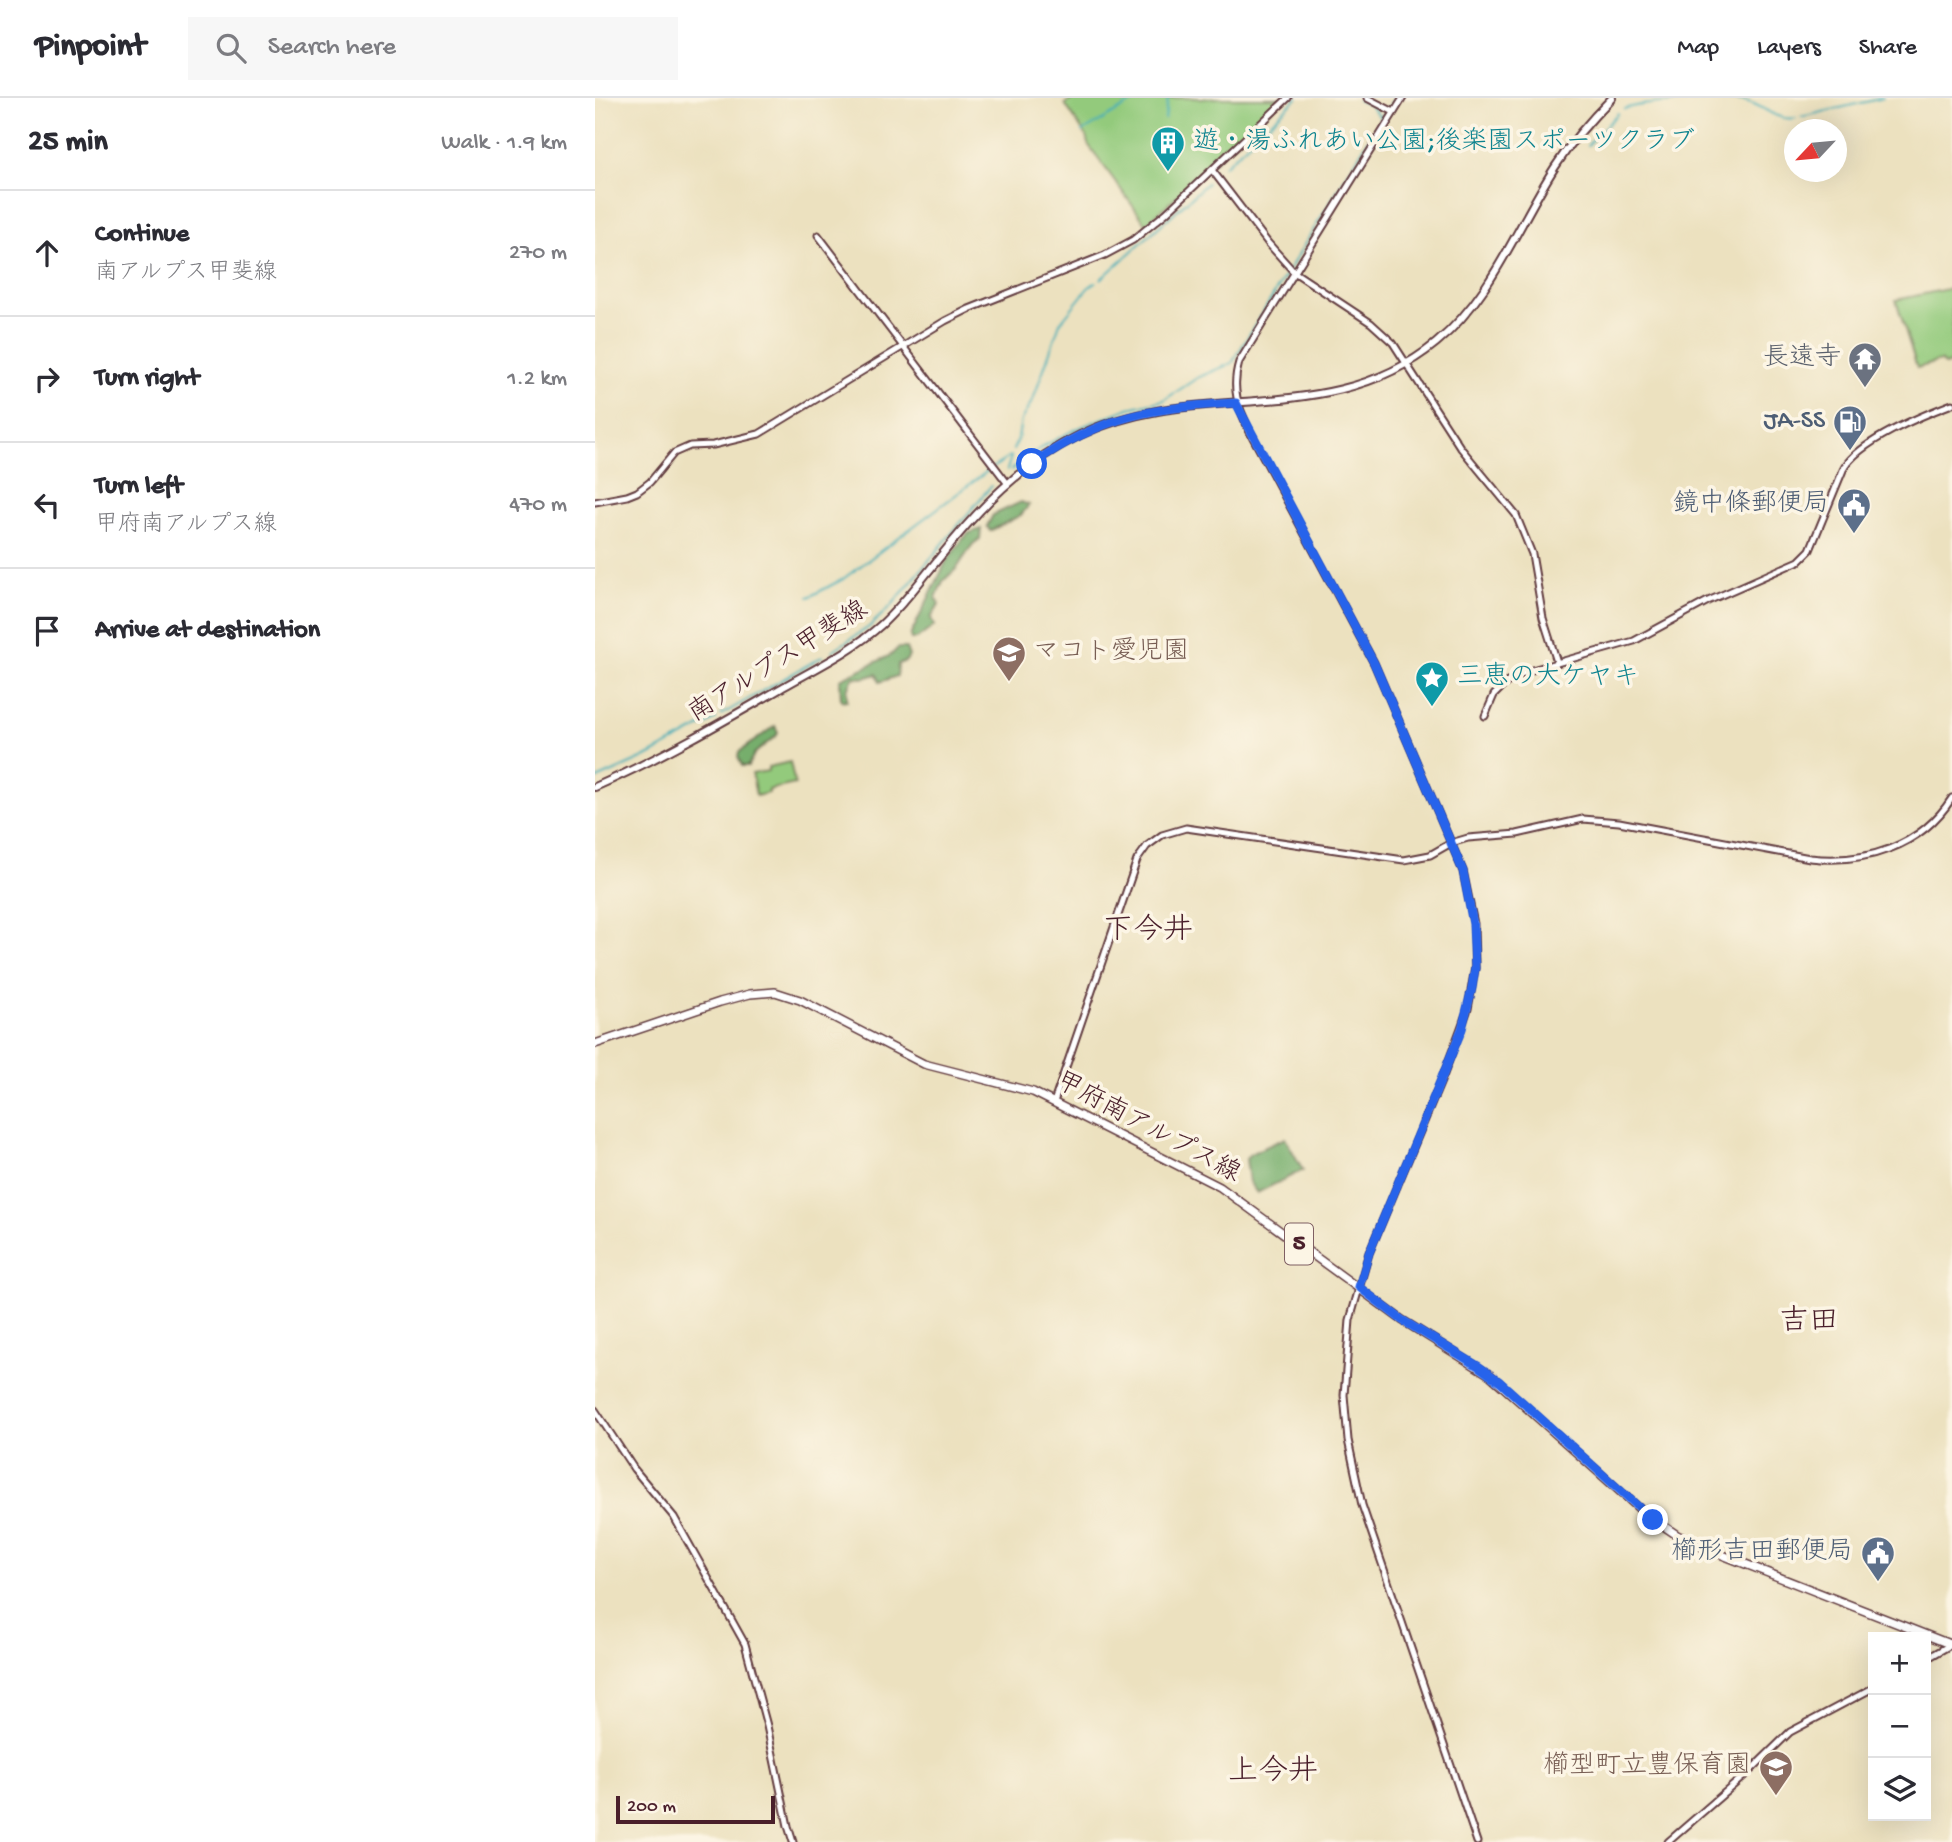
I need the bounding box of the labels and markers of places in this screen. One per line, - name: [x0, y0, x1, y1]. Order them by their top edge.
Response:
- building icon: 遊・湯ふれあい公園;後楽園スポーツクラブ: [1149, 124, 1187, 173]
- place label: 遊・湯ふれあい公園;後楽園スポーツクラブ: [1193, 126, 1695, 159]
- temple icon: 長遠寺: [1846, 340, 1884, 389]
- place label: 長遠寺: [1763, 342, 1841, 375]
- fuel station icon: JA-SS: [1831, 403, 1869, 452]
- place label: JA-SS: [1764, 407, 1826, 438]
- public building icon: 鏡中條郵便局: [1835, 486, 1873, 535]
- place label: 鏡中條郵便局: [1673, 488, 1829, 521]
- school or university icon: マコト愛児園: [990, 634, 1028, 683]
- place label: マコト愛児園: [1033, 636, 1189, 669]
- place icon: 三恵の大ケヤキ: [1413, 659, 1451, 708]
- place label: 三恵の大ケヤキ: [1457, 661, 1639, 694]
- public building icon: 櫛形吉田郵便局: [1859, 1534, 1897, 1583]
- place label: 櫛形吉田郵便局: [1671, 1536, 1853, 1569]
- school or university icon: 櫛型町立豊保育園: [1757, 1748, 1795, 1797]
- place label: 櫛型町立豊保育園: [1543, 1750, 1751, 1783]

